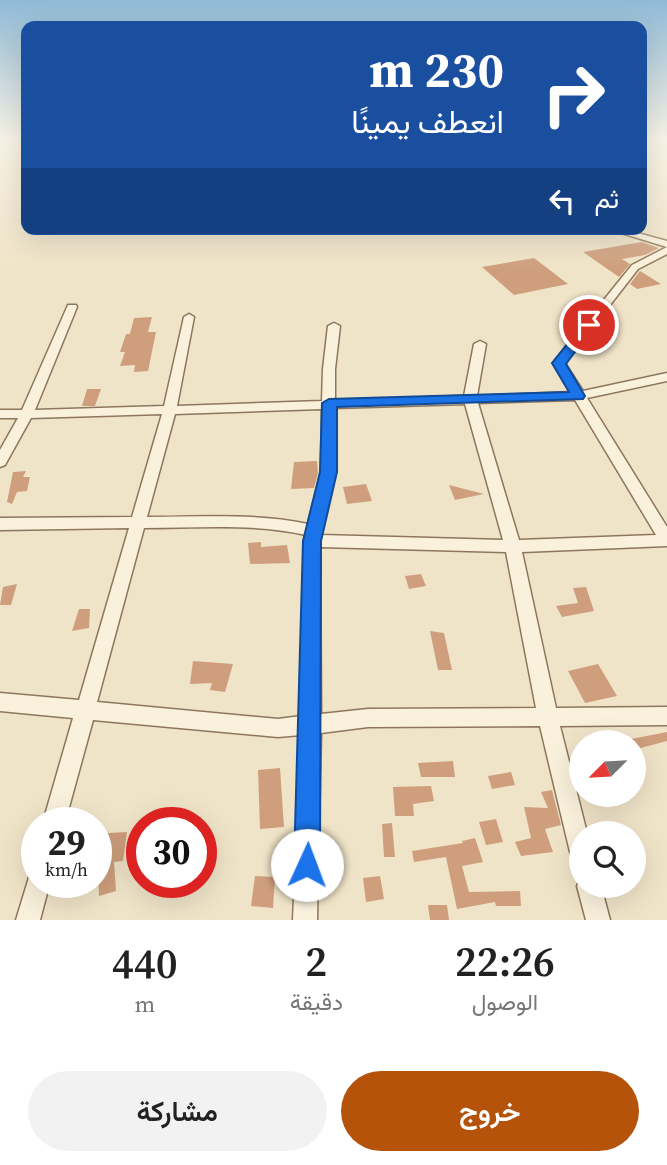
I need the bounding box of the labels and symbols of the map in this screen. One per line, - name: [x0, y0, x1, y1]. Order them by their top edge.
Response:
- pin: [559, 295, 619, 355]
- north arrow: [569, 730, 646, 807]
- speed limit sign: 30: [126, 807, 217, 898]
- position arrow: [270, 828, 344, 902]

